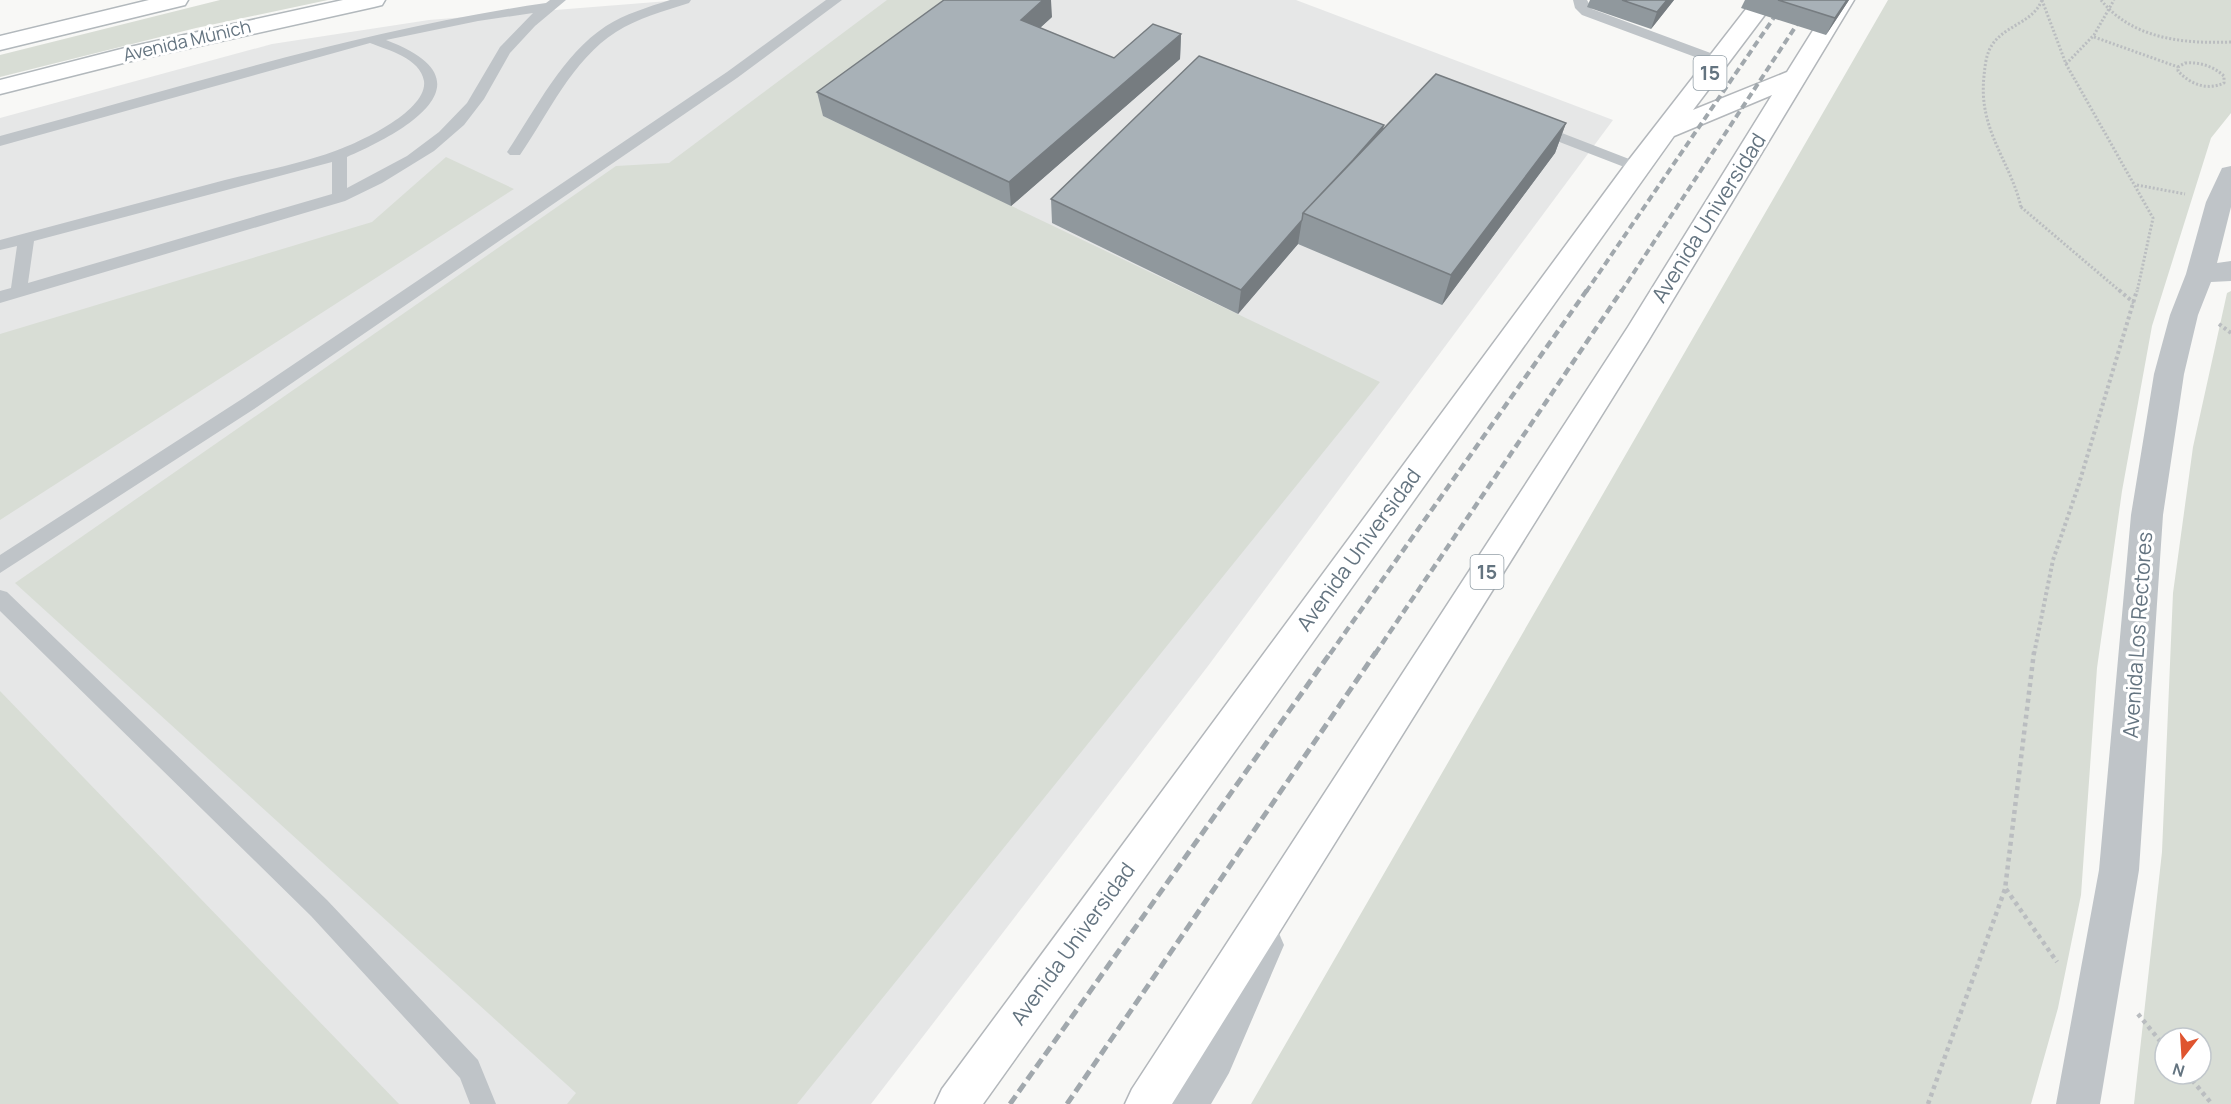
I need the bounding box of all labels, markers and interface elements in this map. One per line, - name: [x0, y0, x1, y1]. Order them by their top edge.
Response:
- street label: Avenida Múnich: [121, 14, 253, 66]
- road number: 15: [1694, 56, 1726, 90]
- street label: Avenida Universidad: [1645, 128, 1772, 307]
- street label: Avenida Universidad: [1290, 462, 1427, 636]
- street label: Avenida Los Rectores: [2116, 531, 2158, 739]
- road number: 15: [1470, 555, 1504, 589]
- street label: Avenida Universidad: [1004, 856, 1141, 1030]
- north arrow: [2153, 1026, 2213, 1086]
- text: N: [2170, 1058, 2187, 1083]

